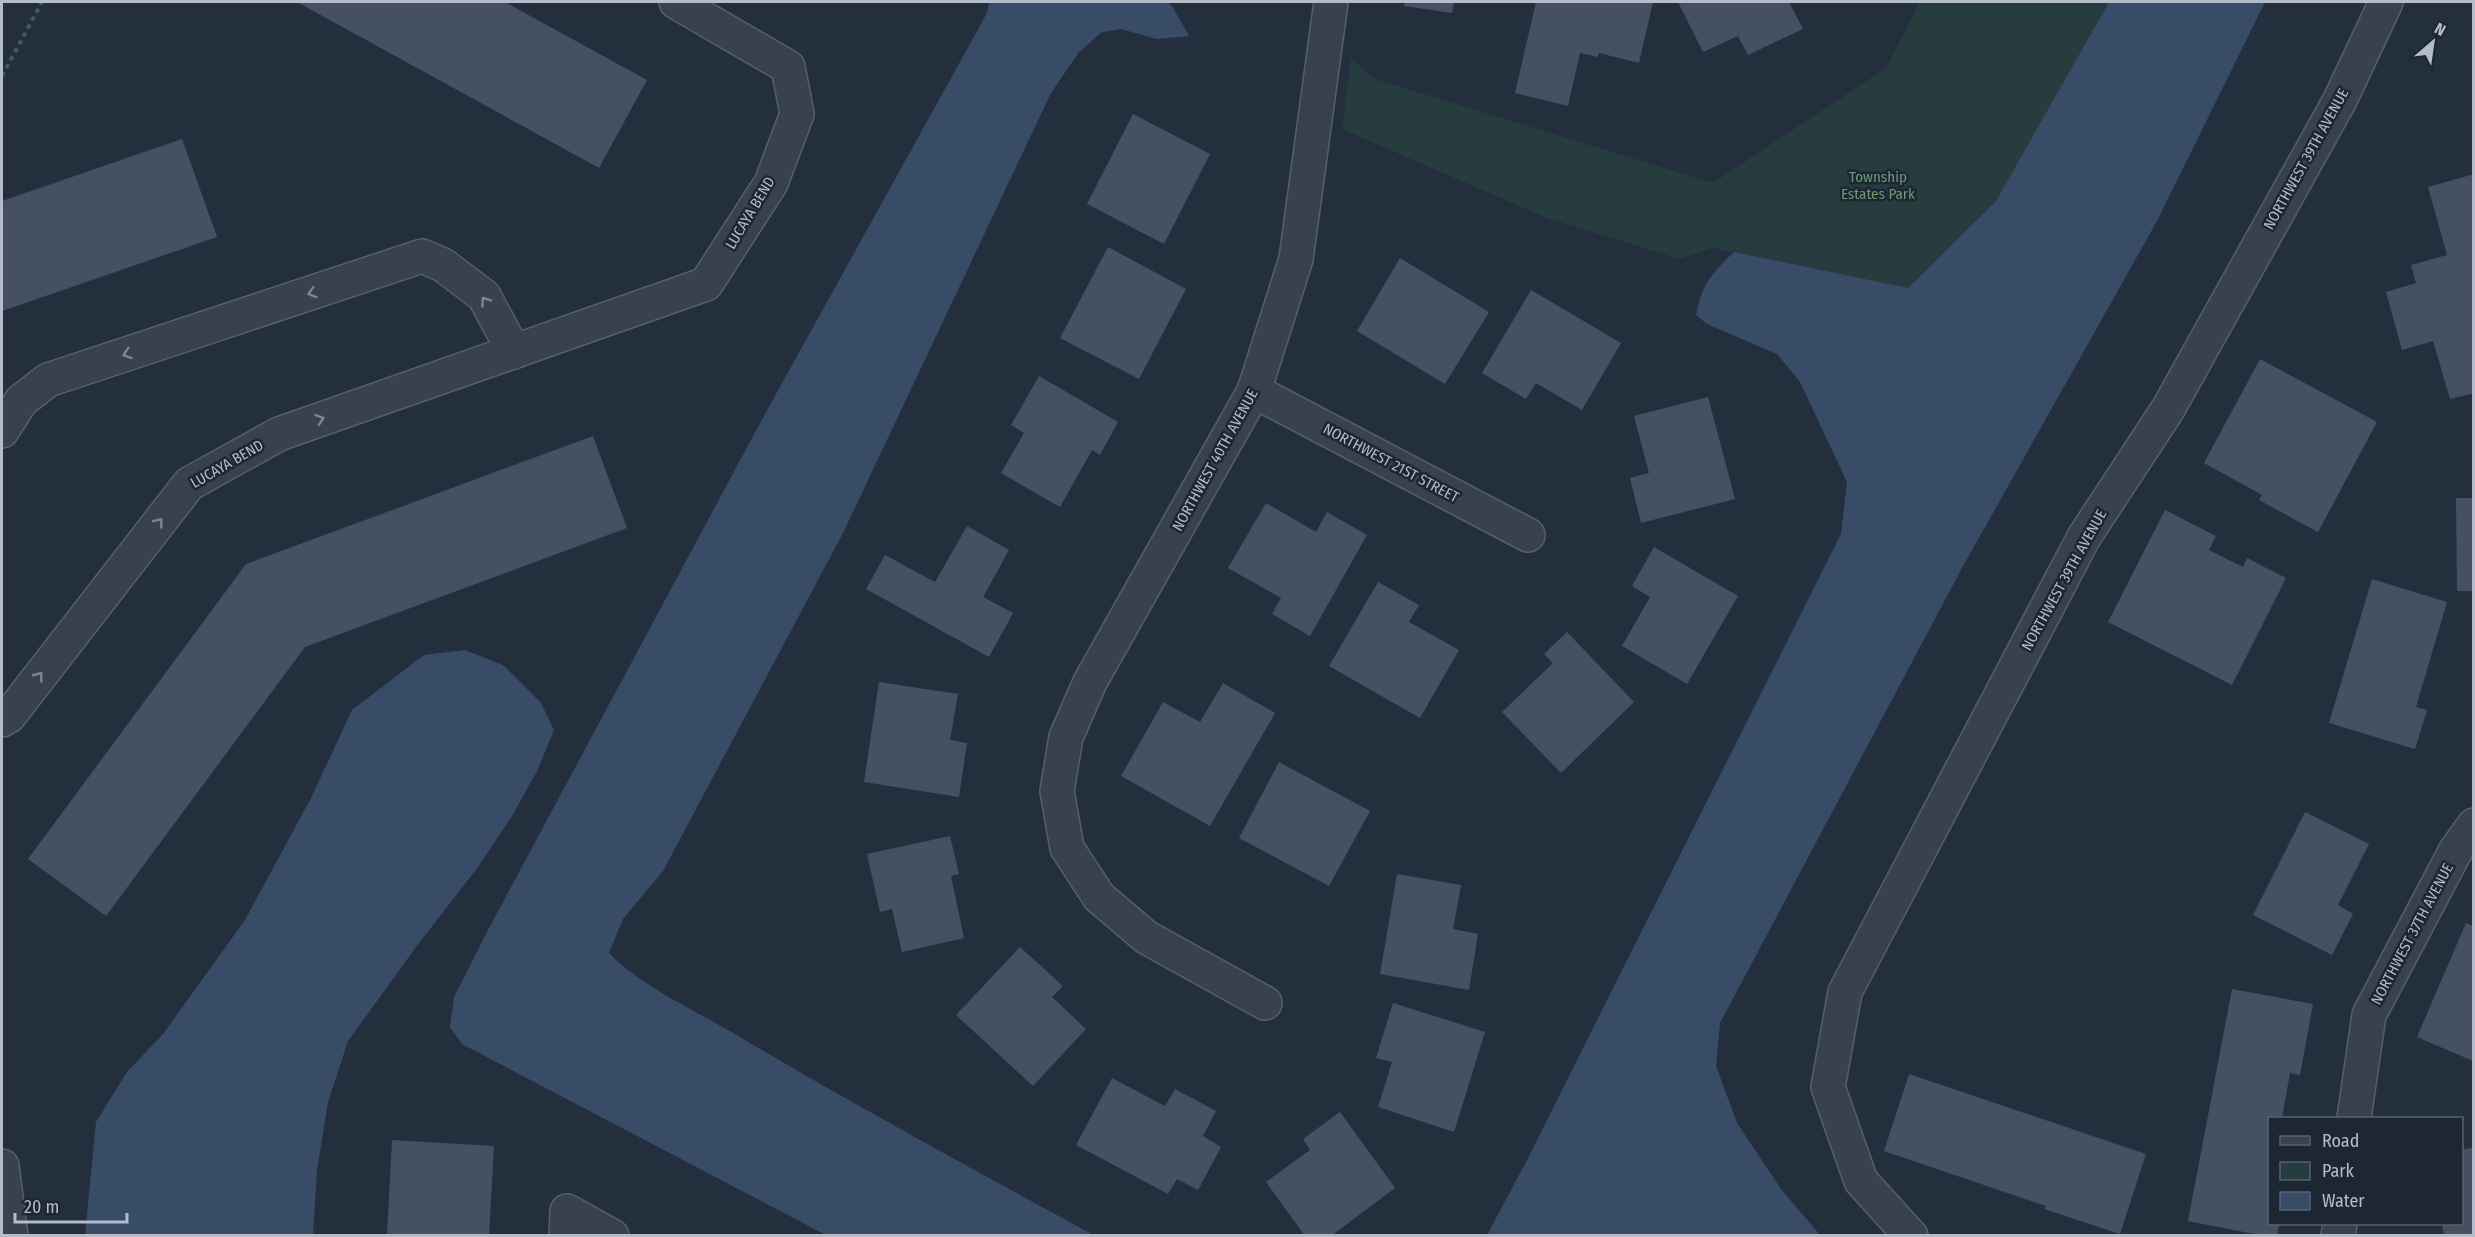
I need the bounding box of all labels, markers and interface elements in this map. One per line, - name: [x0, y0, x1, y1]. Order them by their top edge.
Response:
- north arrow: [2403, 12, 2463, 72]
- text: N: [2431, 19, 2449, 40]
- street label: NORTHWEST 39TH AVENUE: [2260, 85, 2352, 233]
- park label: Township Estates Park: [1841, 168, 1915, 203]
- street label: LUCAYA BEND: [721, 174, 779, 252]
- one-way arrow: [307, 285, 318, 298]
- one-way arrow: [481, 297, 492, 308]
- one-way arrow: [122, 347, 133, 359]
- street label: NORTHWEST 40TH AVENUE: [1168, 386, 1262, 534]
- one-way arrow: [314, 414, 325, 427]
- street label: NORTHWEST 21ST STREET: [1320, 420, 1462, 506]
- street label: LUCAYA BEND: [187, 436, 267, 492]
- street label: NORTHWEST 39TH AVENUE: [2018, 506, 2110, 654]
- one-way arrow: [151, 518, 162, 529]
- one-way arrow: [32, 671, 43, 682]
- street label: NORTHWEST 37TH AVENUE: [2367, 860, 2457, 1008]
- legend: [2268, 1117, 2463, 1225]
- text: Road: [2322, 1130, 2359, 1152]
- text: Park: [2322, 1160, 2355, 1182]
- scale bar: [15, 1186, 128, 1224]
- text: Water: [2322, 1190, 2365, 1212]
- text: 20 m: [24, 1196, 59, 1218]

